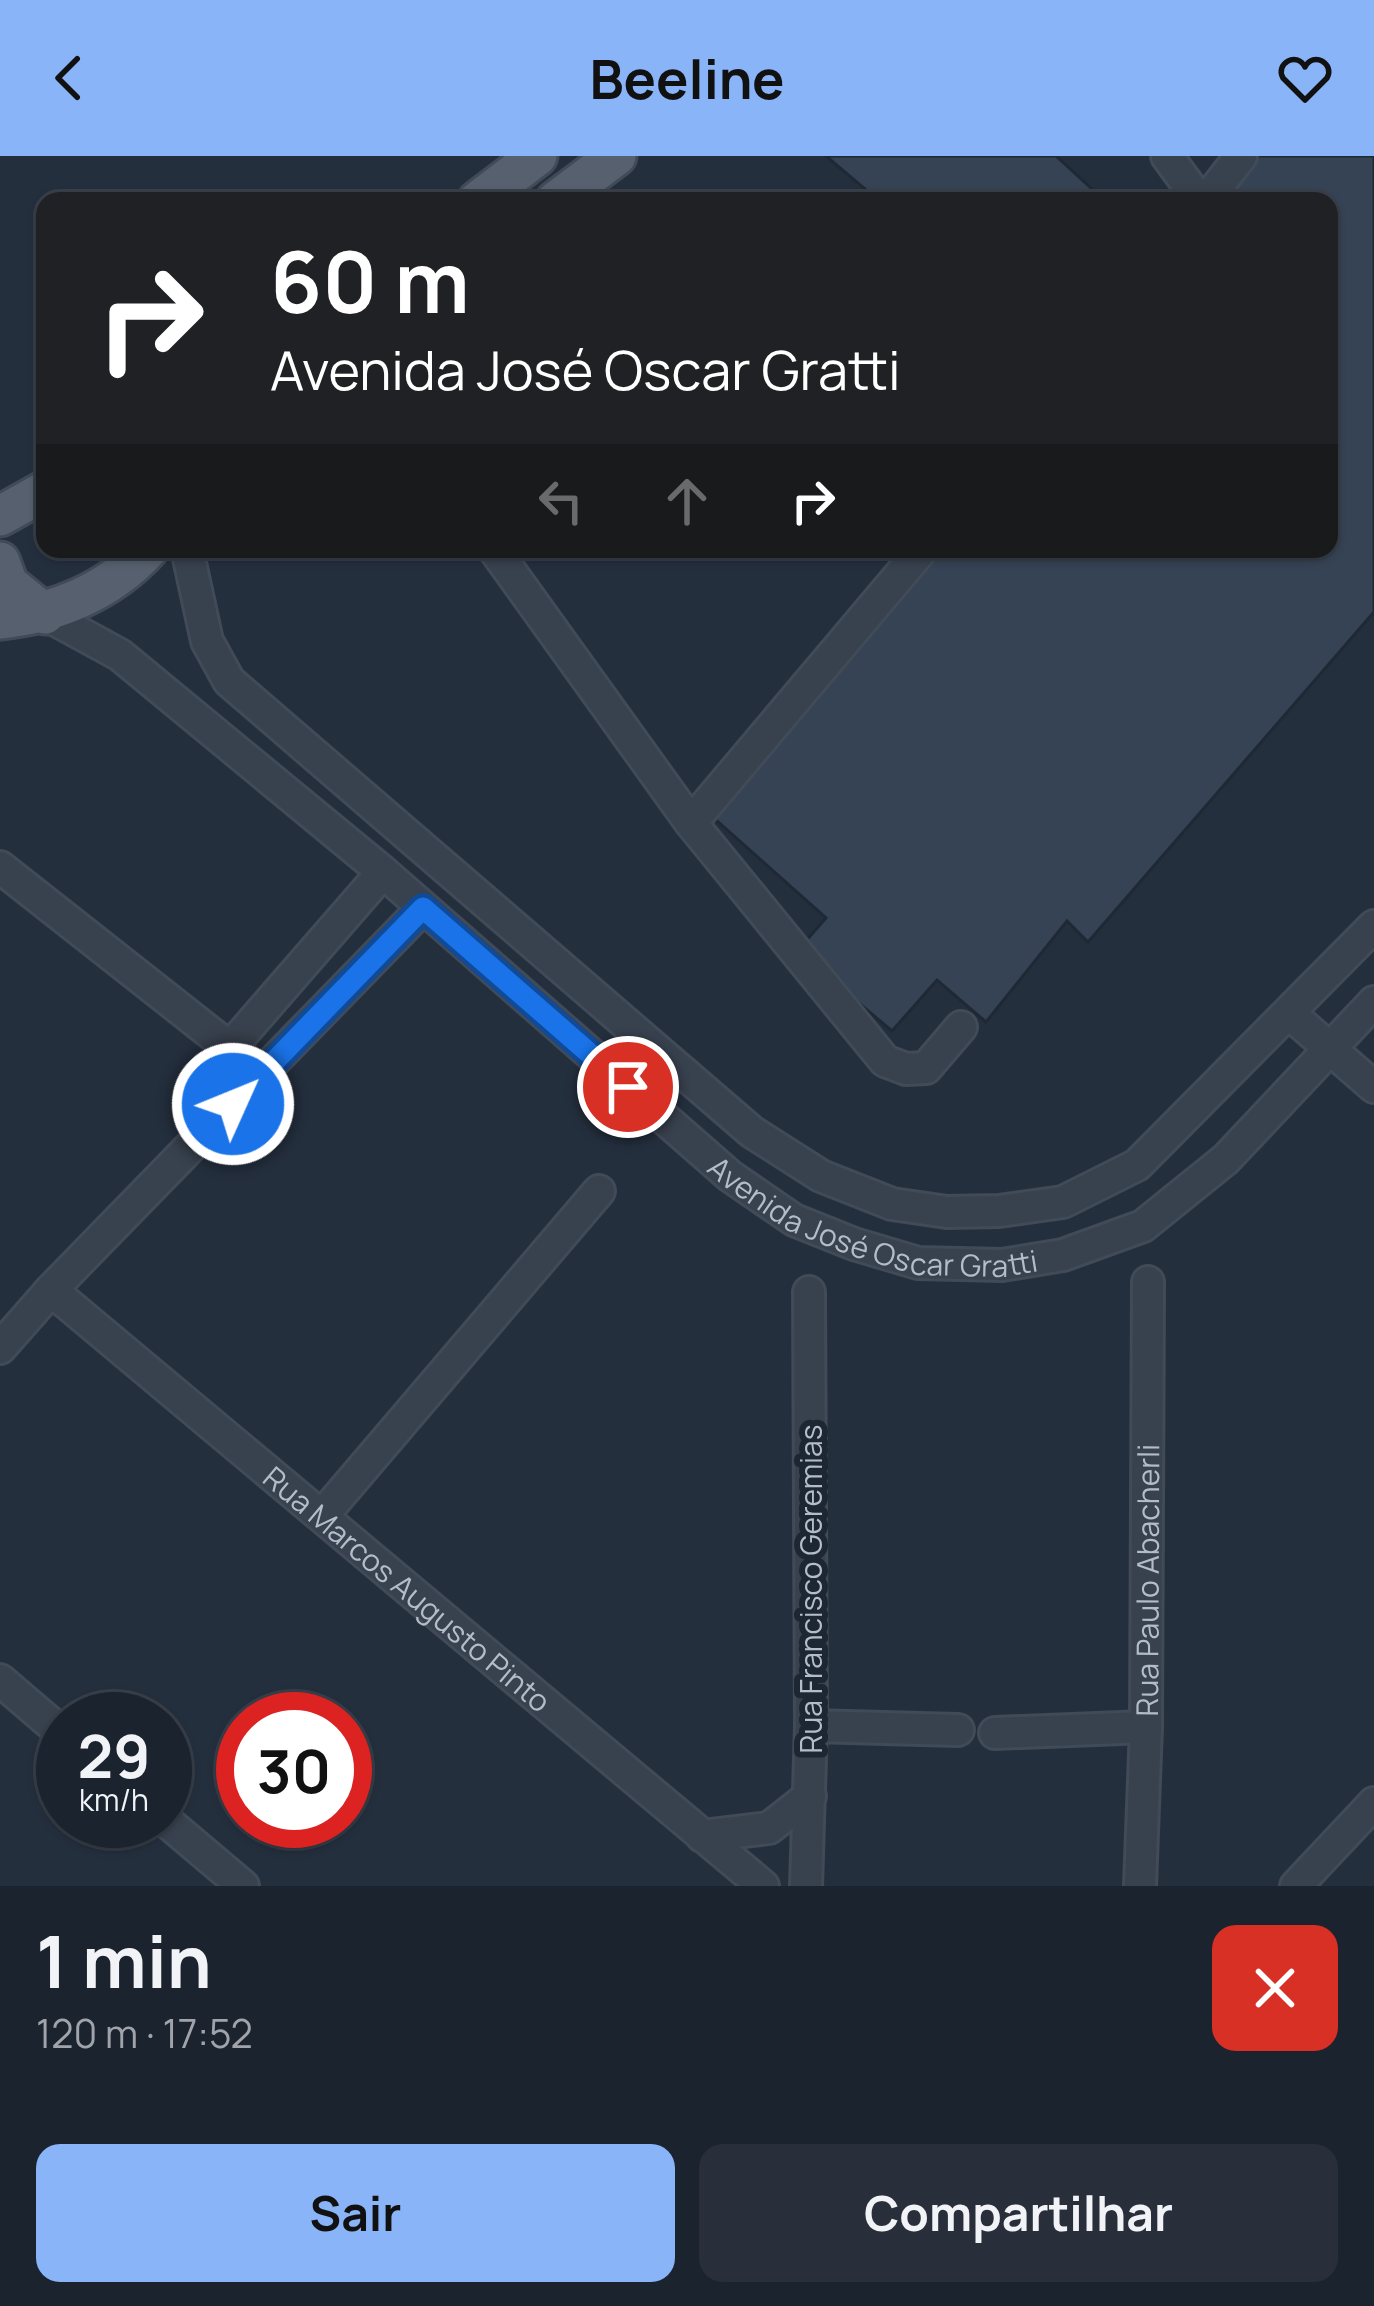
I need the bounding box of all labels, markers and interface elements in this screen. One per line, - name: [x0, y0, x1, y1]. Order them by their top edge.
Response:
- text: Beeline: [589, 41, 785, 115]
- icon: back: [36, 45, 102, 111]
- icon: heart: [1272, 45, 1338, 111]
- text: 60 m: [270, 223, 470, 338]
- icon: right: [72, 240, 228, 396]
- text: Avenida José Oscar Gratti: [270, 332, 901, 406]
- icon: left: [528, 468, 594, 534]
- icon: ahead: [654, 468, 720, 534]
- icon: right: [780, 468, 846, 534]
- pin: [577, 1036, 679, 1138]
- position arrow: [170, 1041, 296, 1167]
- icon: arrive: [595, 1054, 661, 1120]
- street label: Avenida José Oscar Gratti: [700, 1146, 1040, 1286]
- street label: Rua Francisco Geremias: [790, 1424, 831, 1754]
- street label: Rua Paulo Abacherli: [1126, 1444, 1168, 1716]
- street label: Rua Marcos Augusto Pinto: [255, 1456, 560, 1721]
- speed limit sign: 30: [216, 1692, 372, 1848]
- text: 29: [77, 1714, 151, 1796]
- text: km/h: [79, 1779, 149, 1820]
- text: 1 min: [36, 1911, 212, 2010]
- button: close: [1212, 1925, 1338, 2051]
- text: 120 m · 17:52: [36, 2006, 253, 2060]
- button: Sair: [36, 2144, 675, 2282]
- button: Compartilhar: [699, 2144, 1338, 2282]

